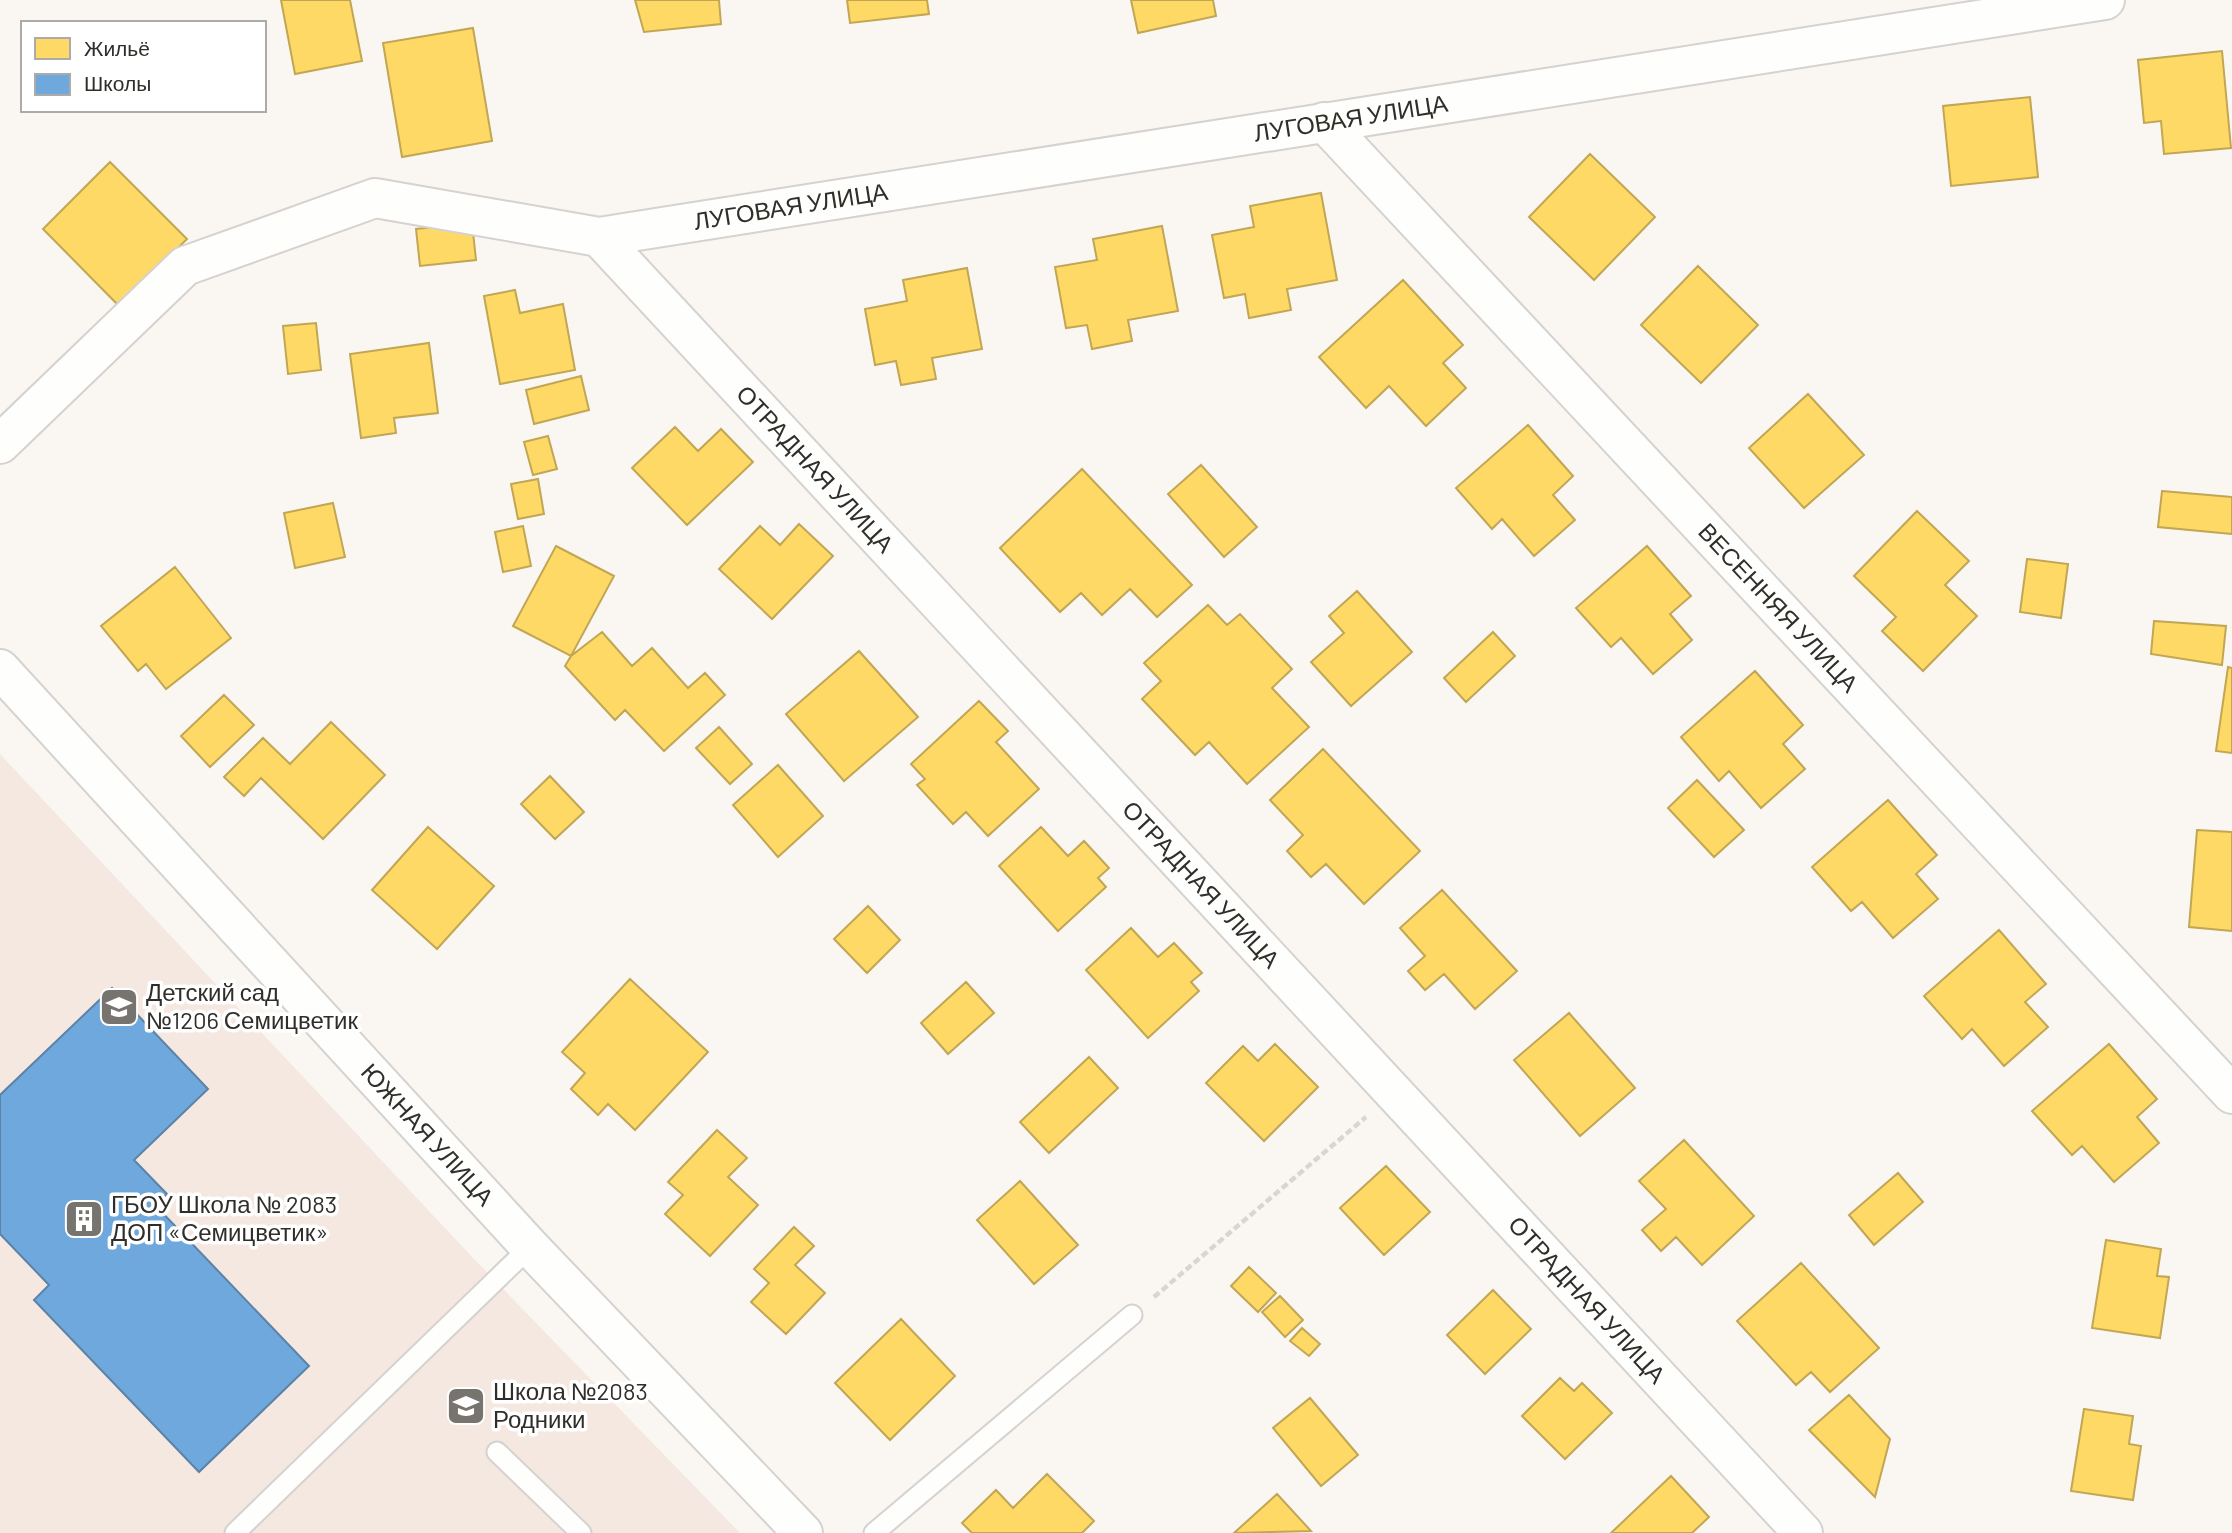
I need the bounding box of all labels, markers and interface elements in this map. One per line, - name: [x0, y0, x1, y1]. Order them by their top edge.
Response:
- legend: [21, 21, 266, 112]
- text: Жильё: [84, 35, 150, 60]
- text: Школы: [84, 70, 151, 95]
- street label: ЛУГОВАЯ УЛИЦА: [1252, 88, 1450, 147]
- street label: ЛУГОВАЯ УЛИЦА: [691, 176, 890, 235]
- street label: ОТРАДНАЯ УЛИЦА: [731, 379, 901, 558]
- street label: ВЕСЕННЯЯ УЛИЦА: [1693, 516, 1865, 698]
- street label: ОТРАДНАЯ УЛИЦА: [1117, 794, 1286, 973]
- place label: Детский сад №1206 Семицветик: [146, 977, 358, 1034]
- school or university icon: Детский сад №1206 Семицветик: [98, 986, 140, 1028]
- street label: ЮЖНАЯ УЛИЦА: [356, 1057, 501, 1211]
- place label: ГБОУ Школа № 2083 ДОП «Семицветик»: [111, 1189, 337, 1246]
- building icon: ГБОУ Школа № 2083 ДОП «Семицветик»: [63, 1198, 105, 1240]
- street label: ОТРАДНАЯ УЛИЦА: [1503, 1209, 1672, 1389]
- place label: Школа №2083 Родники: [493, 1376, 648, 1433]
- school or university icon: Школа №2083 Родники: [445, 1385, 487, 1427]

